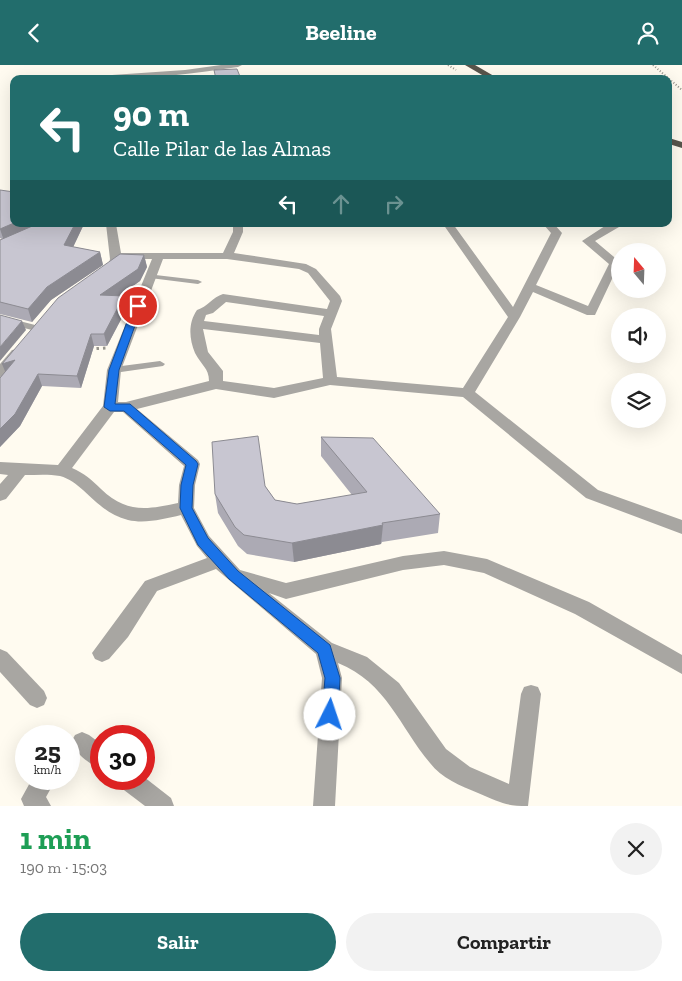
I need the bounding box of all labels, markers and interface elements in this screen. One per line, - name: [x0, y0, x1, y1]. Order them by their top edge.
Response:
- icon: back: [20, 19, 48, 47]
- text: Beeline: [305, 19, 377, 46]
- icon: person: [634, 19, 662, 47]
- text: 90 m: [113, 93, 189, 135]
- icon: left: [30, 95, 95, 160]
- text: Calle Pilar de las Almas: [113, 135, 331, 162]
- icon: left: [274, 190, 302, 218]
- icon: ahead: [327, 190, 355, 218]
- icon: right: [380, 190, 408, 218]
- north arrow: [611, 243, 666, 297]
- map controls: [611, 243, 666, 428]
- pin: [117, 285, 159, 327]
- icon: arrive: [124, 292, 152, 320]
- button: sound: [611, 308, 666, 363]
- button: layers: [611, 373, 666, 428]
- position arrow: [303, 688, 355, 740]
- speed limit sign: 30: [90, 725, 155, 790]
- text: 25: [34, 736, 61, 766]
- text: km/h: [34, 763, 61, 777]
- text: 1 min: [20, 821, 91, 857]
- button: close: [610, 823, 662, 875]
- text: 190 m · 15:03: [20, 858, 107, 877]
- button: Salir: [20, 913, 336, 971]
- button: Compartir: [346, 913, 662, 971]

